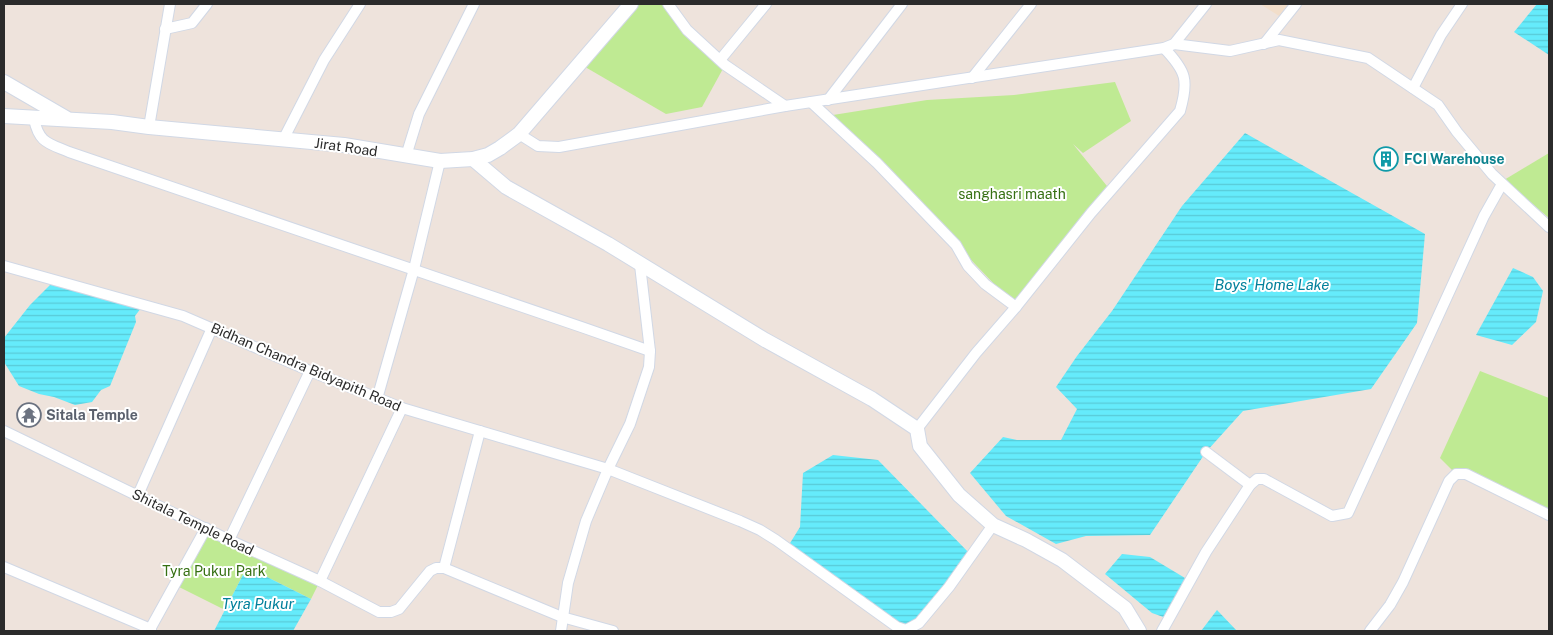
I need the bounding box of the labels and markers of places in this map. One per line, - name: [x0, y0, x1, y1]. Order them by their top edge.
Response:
- building icon: FCI Warehouse: [1373, 146, 1399, 172]
- place label: FCI Warehouse: [1404, 151, 1505, 167]
- temple icon: Sitala Temple: [16, 402, 42, 428]
- place label: Sitala Temple: [46, 407, 138, 423]

